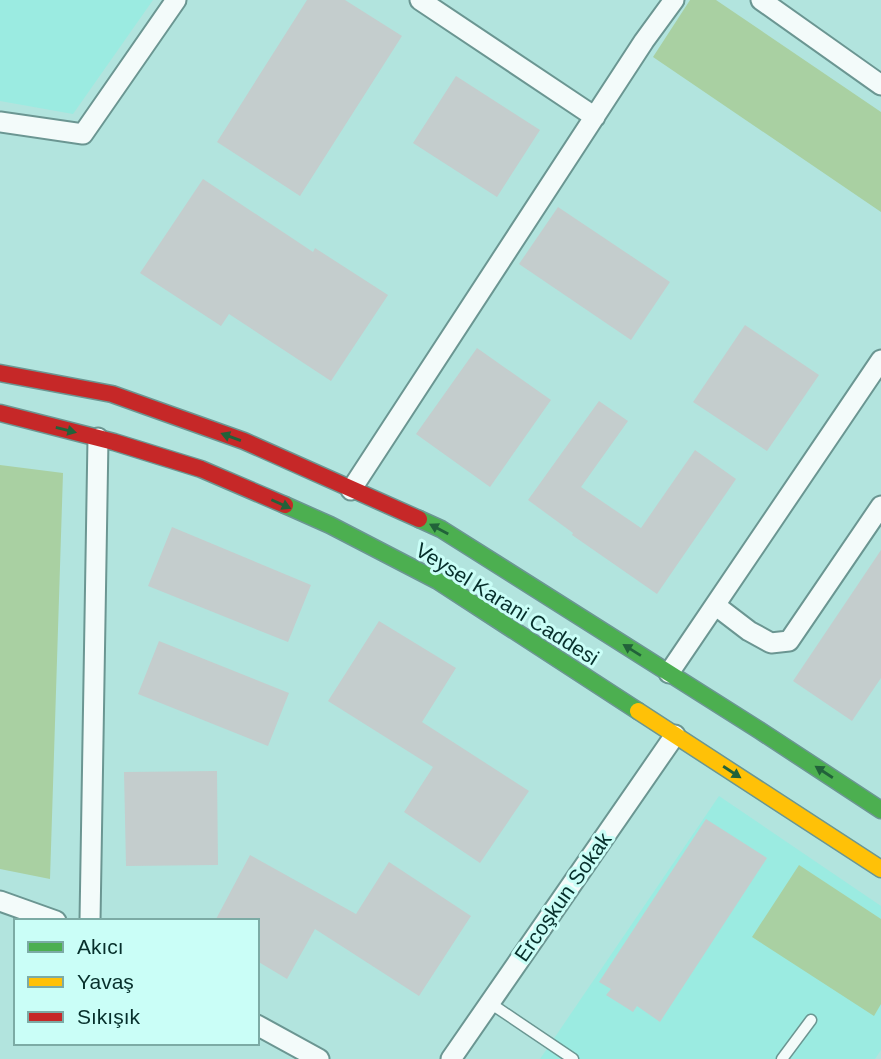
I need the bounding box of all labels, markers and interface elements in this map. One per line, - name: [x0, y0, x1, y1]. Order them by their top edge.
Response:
- one-way arrow: [55, 425, 77, 436]
- one-way arrow: [221, 431, 242, 442]
- one-way arrow: [271, 498, 291, 510]
- one-way arrow: [429, 524, 449, 535]
- street label: Veysel Karani Caddesi: [412, 538, 603, 669]
- one-way arrow: [622, 643, 642, 656]
- one-way arrow: [815, 765, 833, 779]
- one-way arrow: [722, 766, 742, 779]
- street label: Ercoşkun Sokak: [510, 828, 616, 965]
- legend: [14, 919, 259, 1045]
- text: Akıcı: [77, 935, 124, 958]
- text: Yavaş: [77, 970, 134, 993]
- text: Sıkışık: [77, 1005, 141, 1028]

